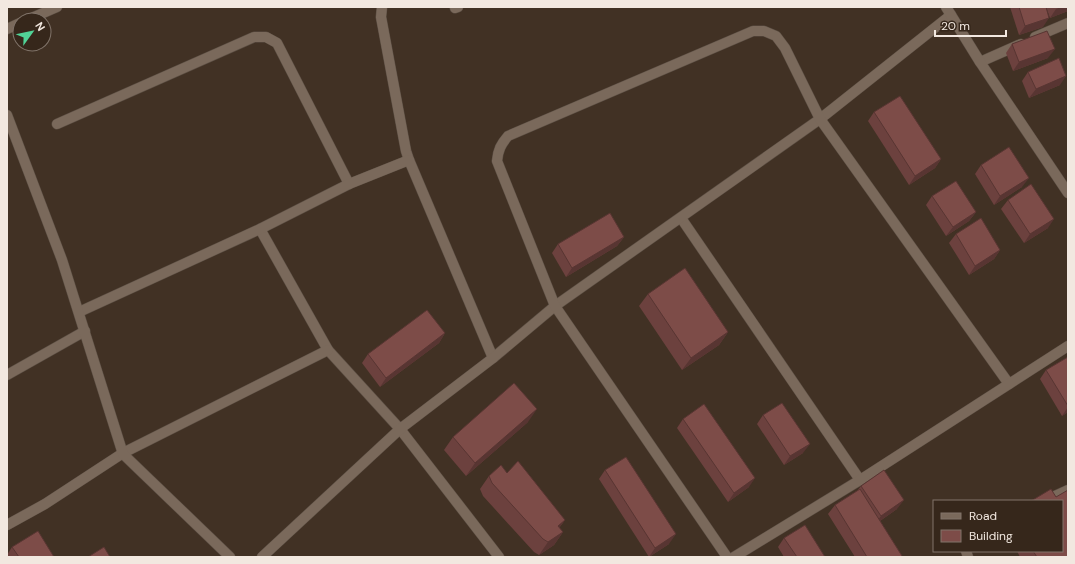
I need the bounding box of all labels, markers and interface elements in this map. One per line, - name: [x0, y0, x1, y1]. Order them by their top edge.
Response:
- north arrow: [12, 12, 52, 52]
- scale bar: [935, 12, 1006, 38]
- text: 20 m: [941, 18, 970, 34]
- text: N: [32, 19, 48, 34]
- legend: [933, 500, 1063, 552]
- text: Road: [969, 508, 997, 524]
- text: Building: [969, 528, 1013, 544]

